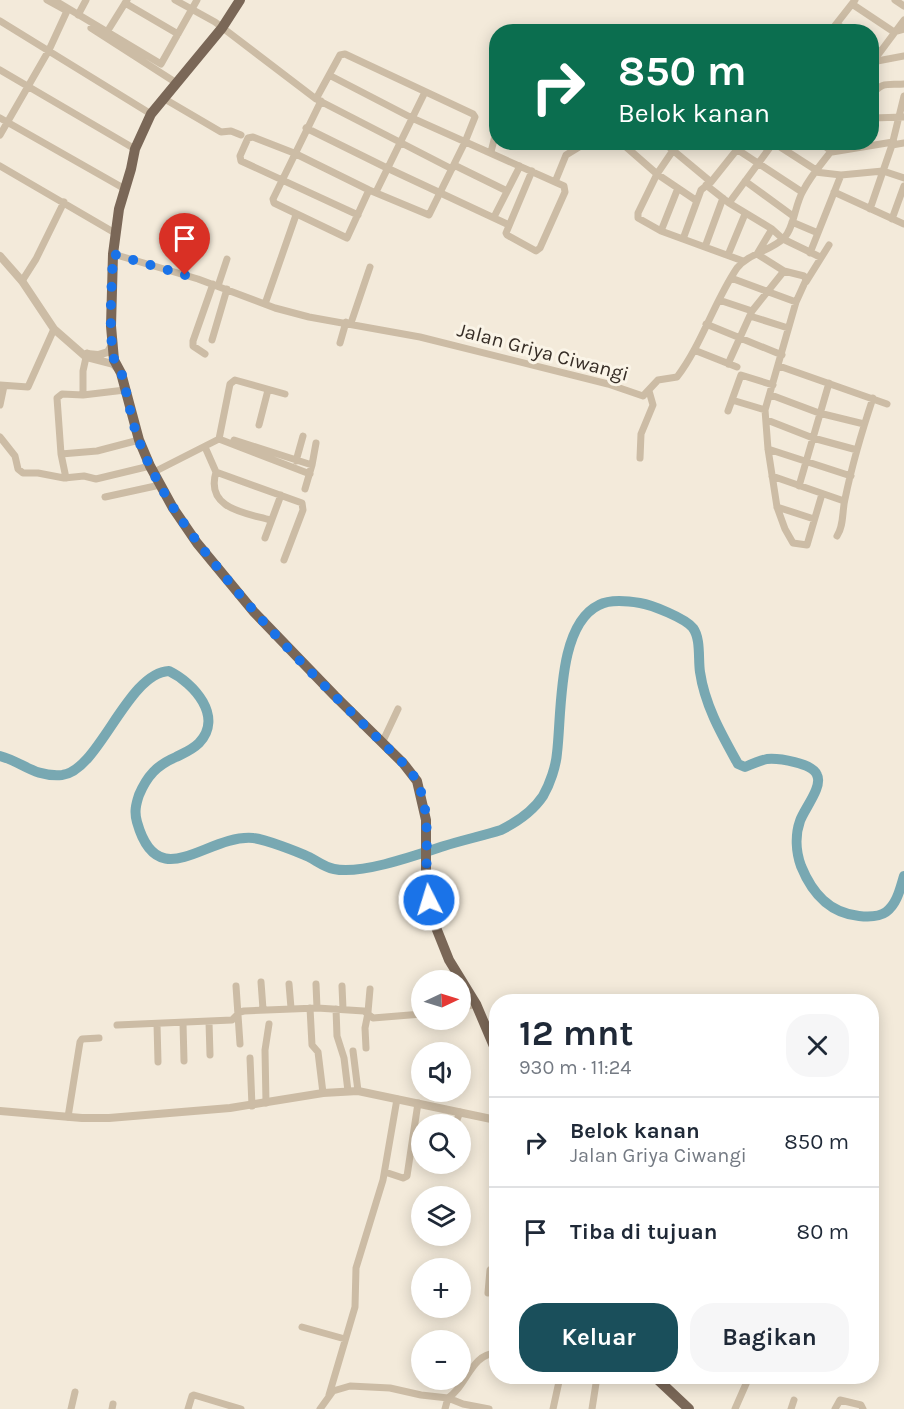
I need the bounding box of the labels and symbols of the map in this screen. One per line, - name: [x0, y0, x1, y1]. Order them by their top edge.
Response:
- pin: [159, 213, 210, 275]
- street label: Jalan Griya Ciwangi: [455, 318, 631, 386]
- position arrow: [397, 868, 461, 932]
- north arrow: [411, 970, 471, 1030]

